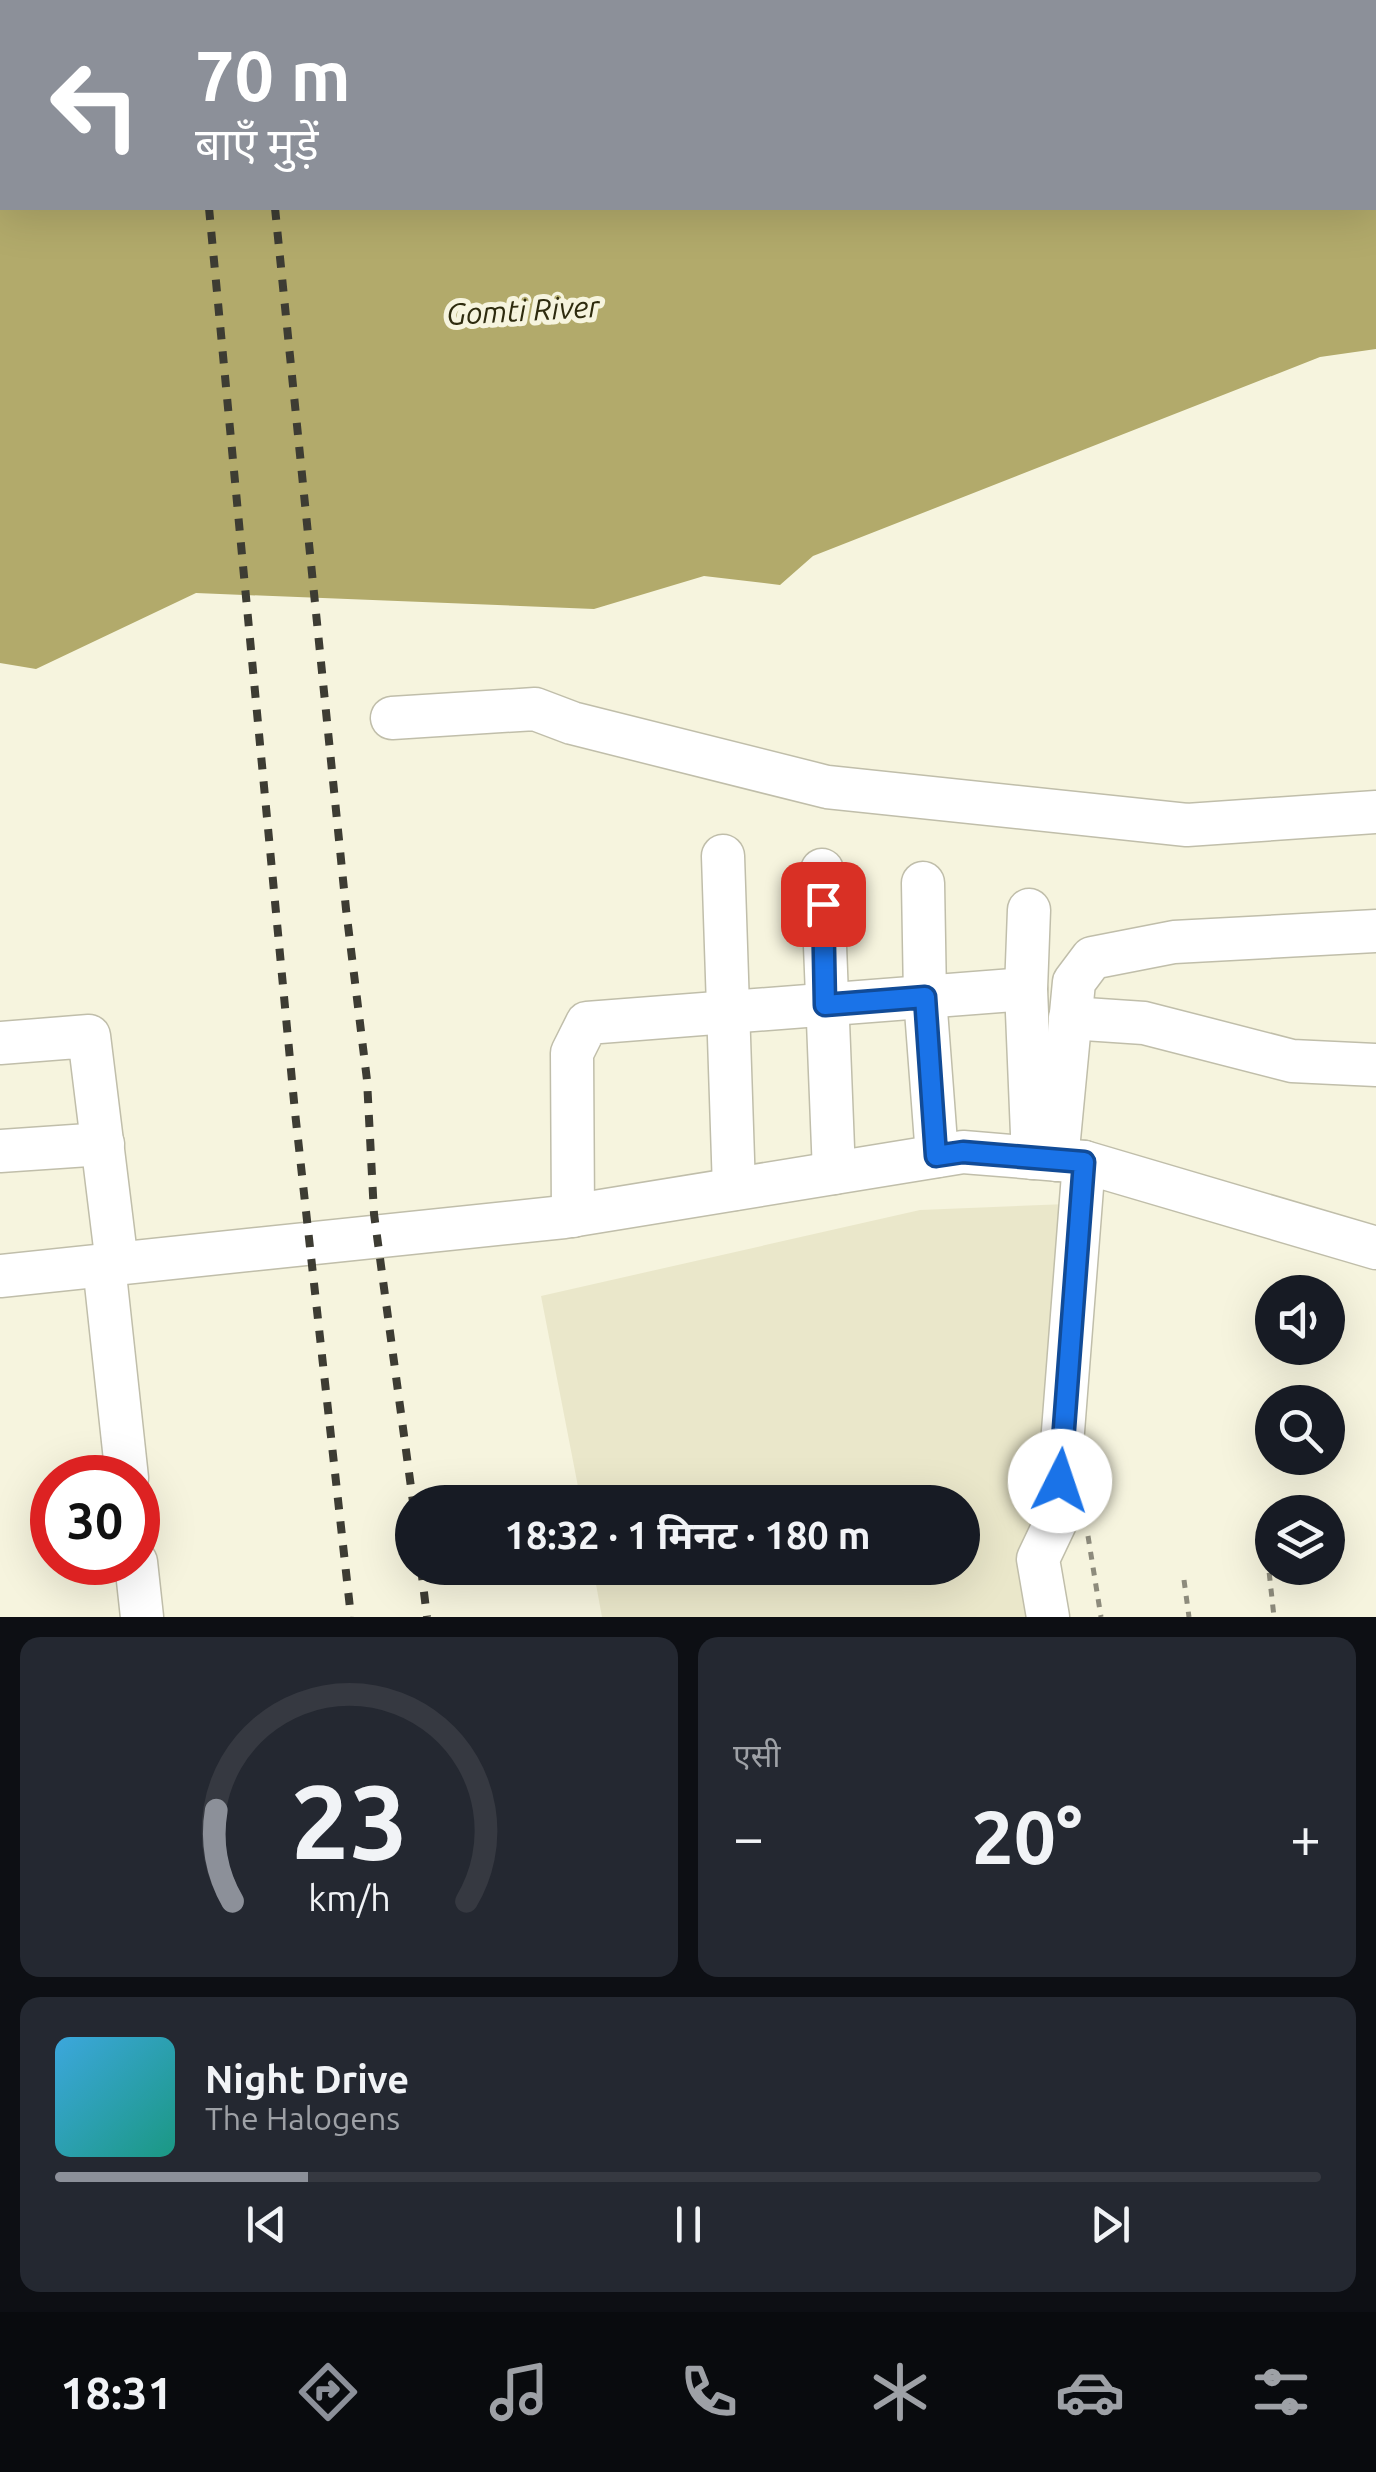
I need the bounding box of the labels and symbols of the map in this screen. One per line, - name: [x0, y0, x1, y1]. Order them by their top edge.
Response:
- water label: Gomti River: [445, 289, 602, 331]
- pin: [781, 862, 866, 947]
- position arrow: [1008, 1429, 1112, 1533]
- speed limit sign: 30: [30, 1455, 160, 1585]

